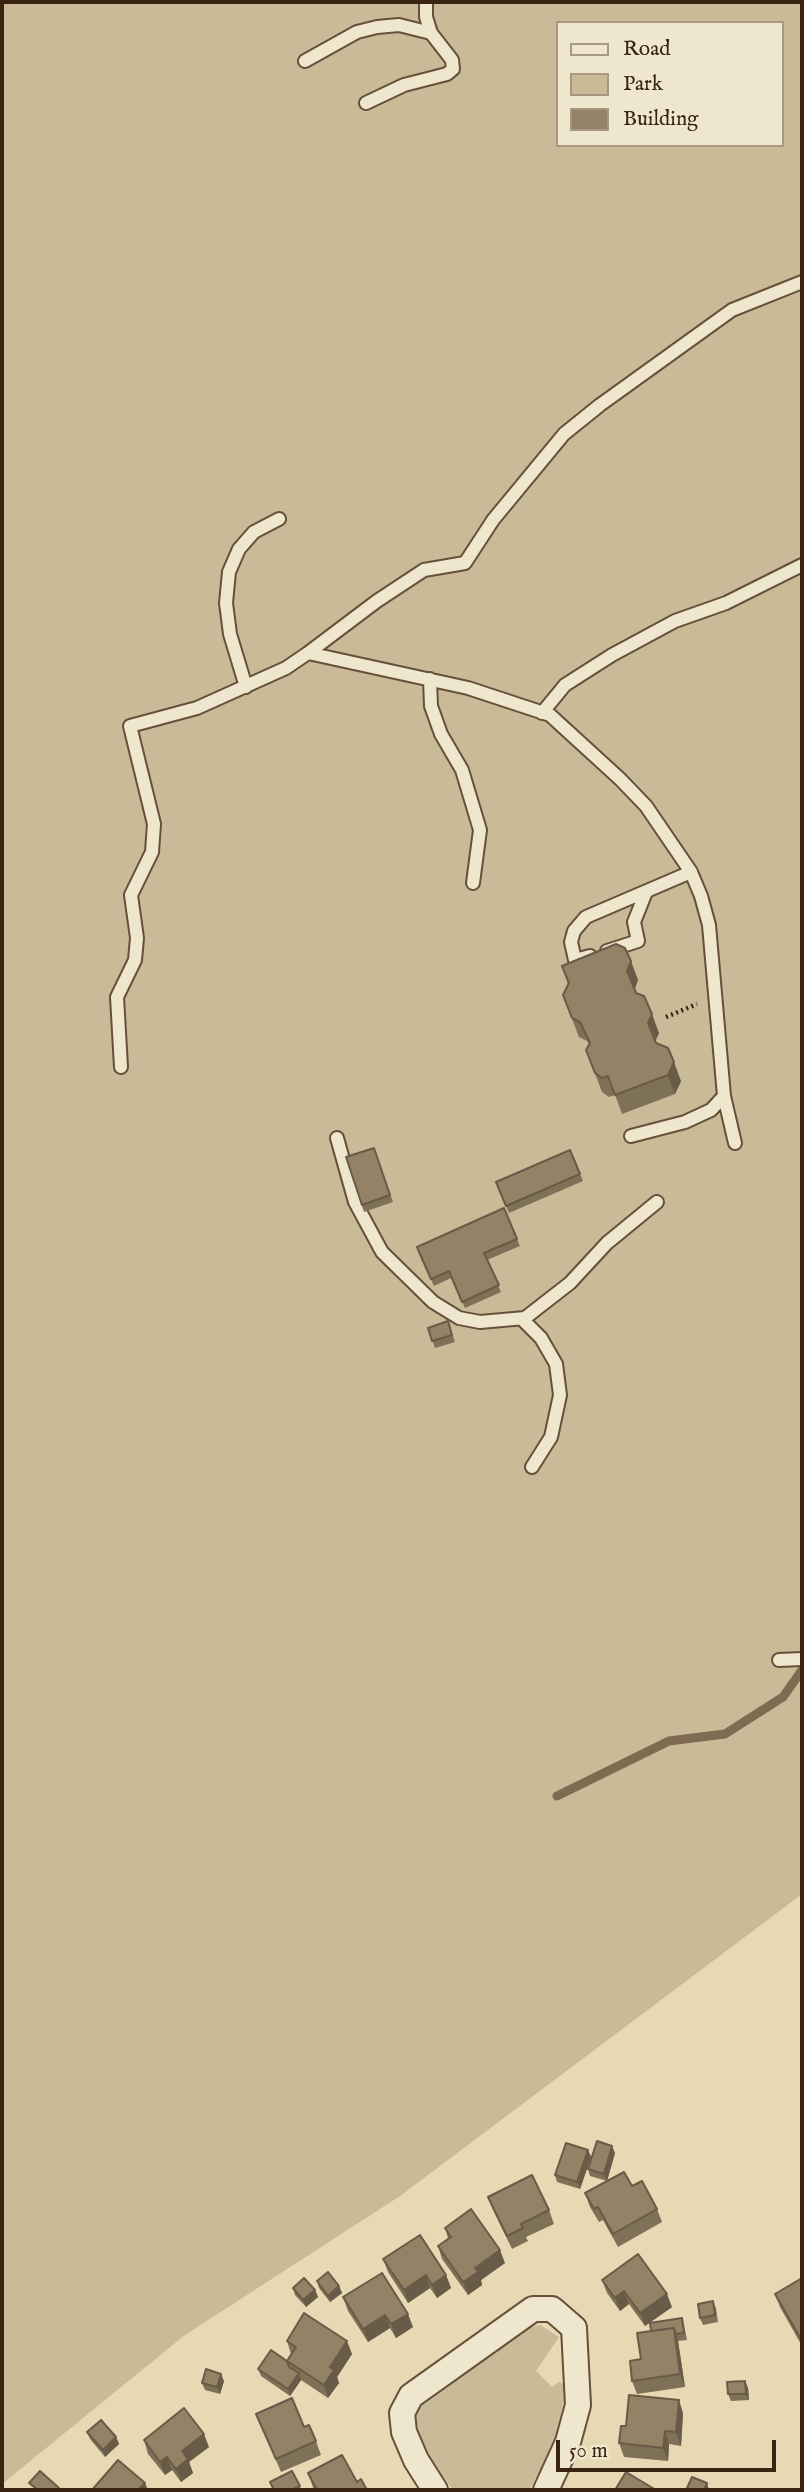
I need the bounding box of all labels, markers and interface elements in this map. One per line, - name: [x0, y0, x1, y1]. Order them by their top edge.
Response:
- legend: [556, 21, 783, 147]
- text: Road: [623, 36, 670, 63]
- text: Park: [623, 71, 663, 98]
- text: Building: [623, 106, 698, 133]
- scale bar: [559, 2426, 780, 2470]
- text: 50 m: [569, 2438, 608, 2465]

